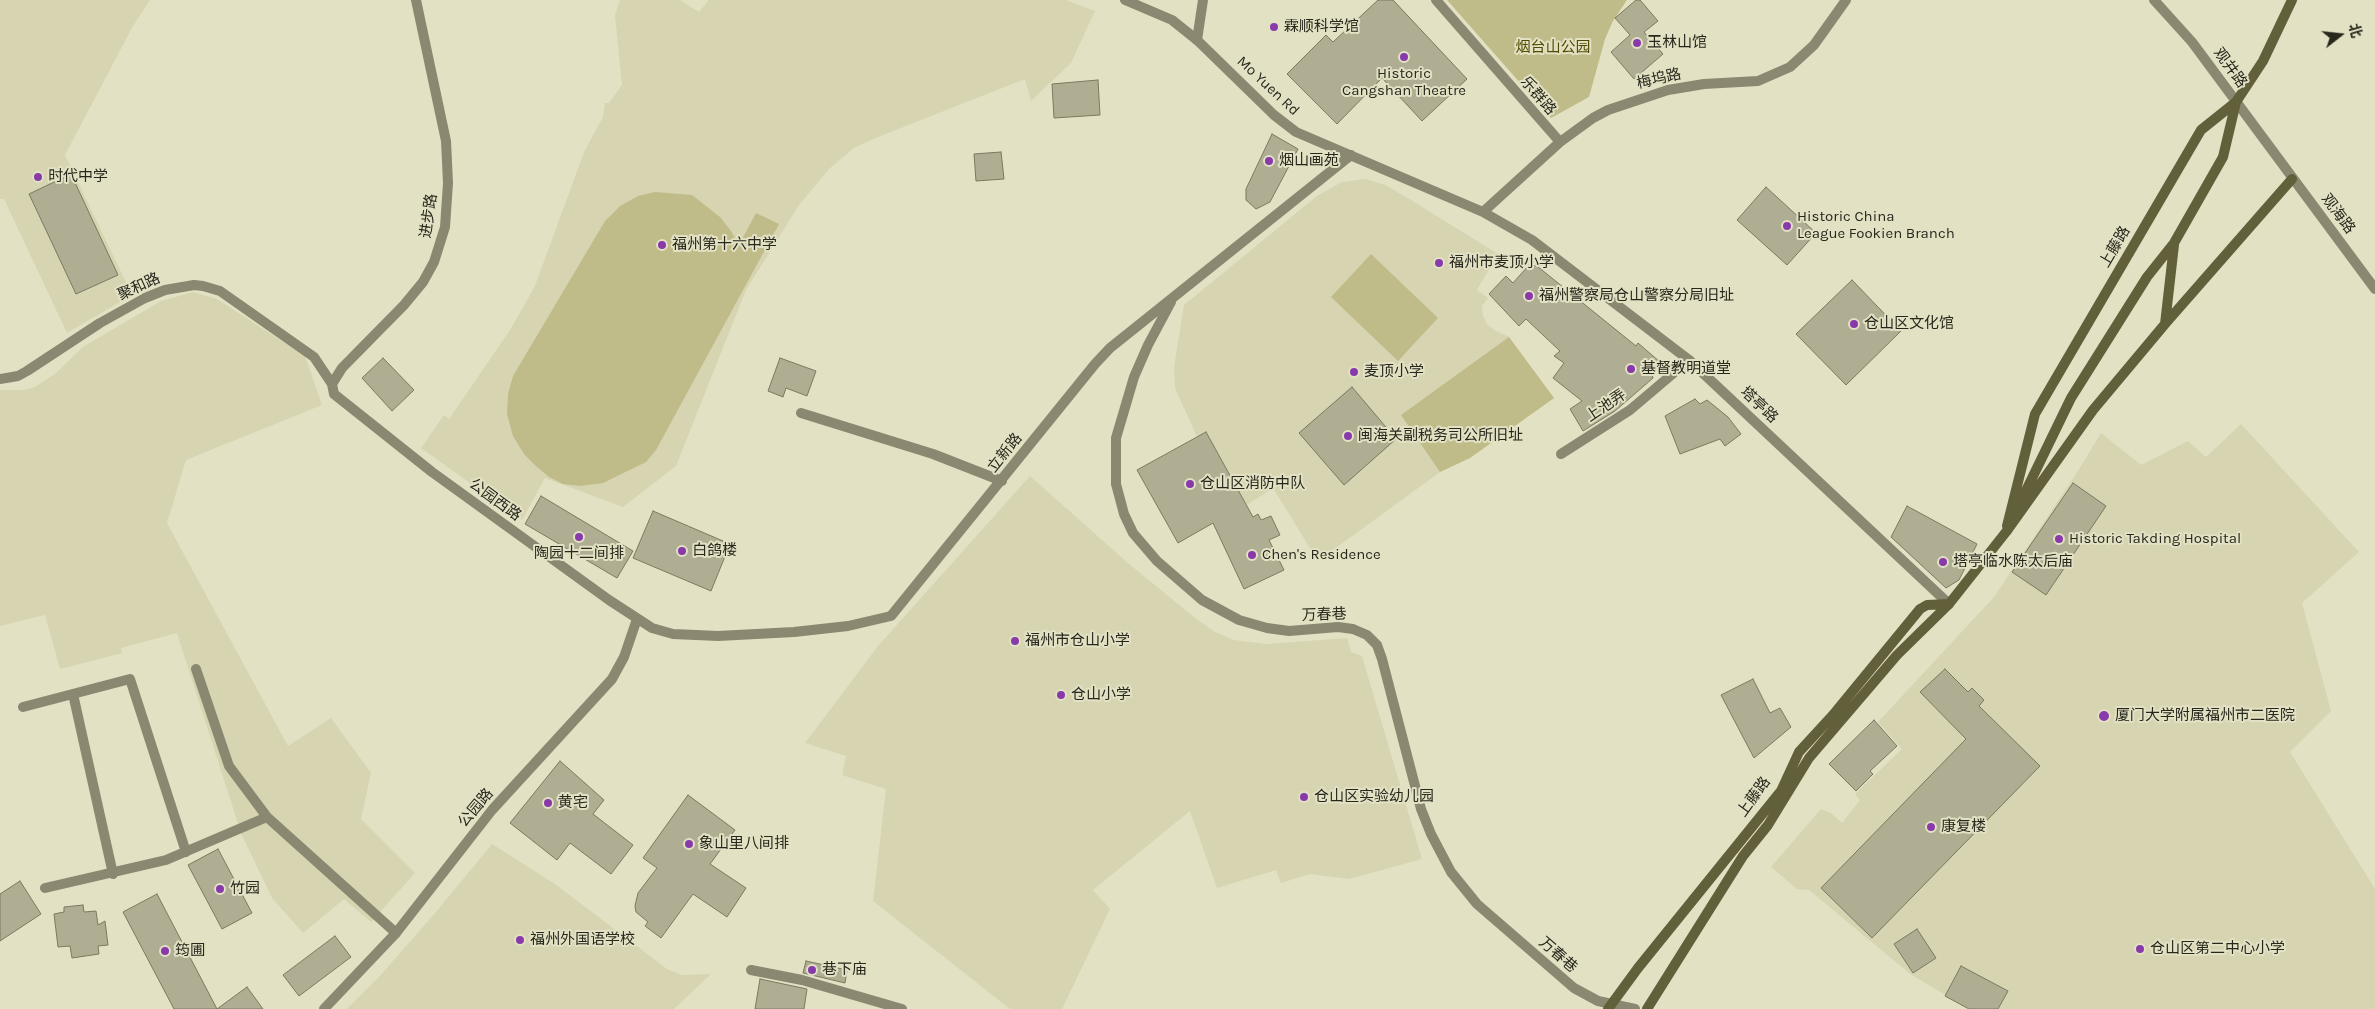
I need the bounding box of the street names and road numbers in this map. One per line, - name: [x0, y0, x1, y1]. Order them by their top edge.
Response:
- street label: 观井路: [2209, 45, 2251, 91]
- street label: Mo Yuen Rd: [1233, 52, 1303, 120]
- street label: 梅坞路: [1635, 65, 1683, 93]
- street label: 乐群路: [1516, 73, 1560, 119]
- street label: 观海路: [2317, 191, 2359, 237]
- street label: 进步路: [417, 192, 441, 240]
- street label: 上藤路: [2096, 223, 2134, 271]
- street label: 聚和路: [115, 269, 163, 305]
- street label: 塔亭路: [1736, 383, 1782, 427]
- street label: 上池弄: [1582, 386, 1630, 426]
- street label: 立新路: [984, 430, 1026, 476]
- street label: 公园西路: [465, 475, 525, 525]
- street label: 万春巷: [1301, 605, 1347, 625]
- street label: 上藤路: [1733, 774, 1775, 820]
- street label: 公园路: [455, 785, 497, 831]
- street label: 万春巷: [1535, 933, 1581, 977]

